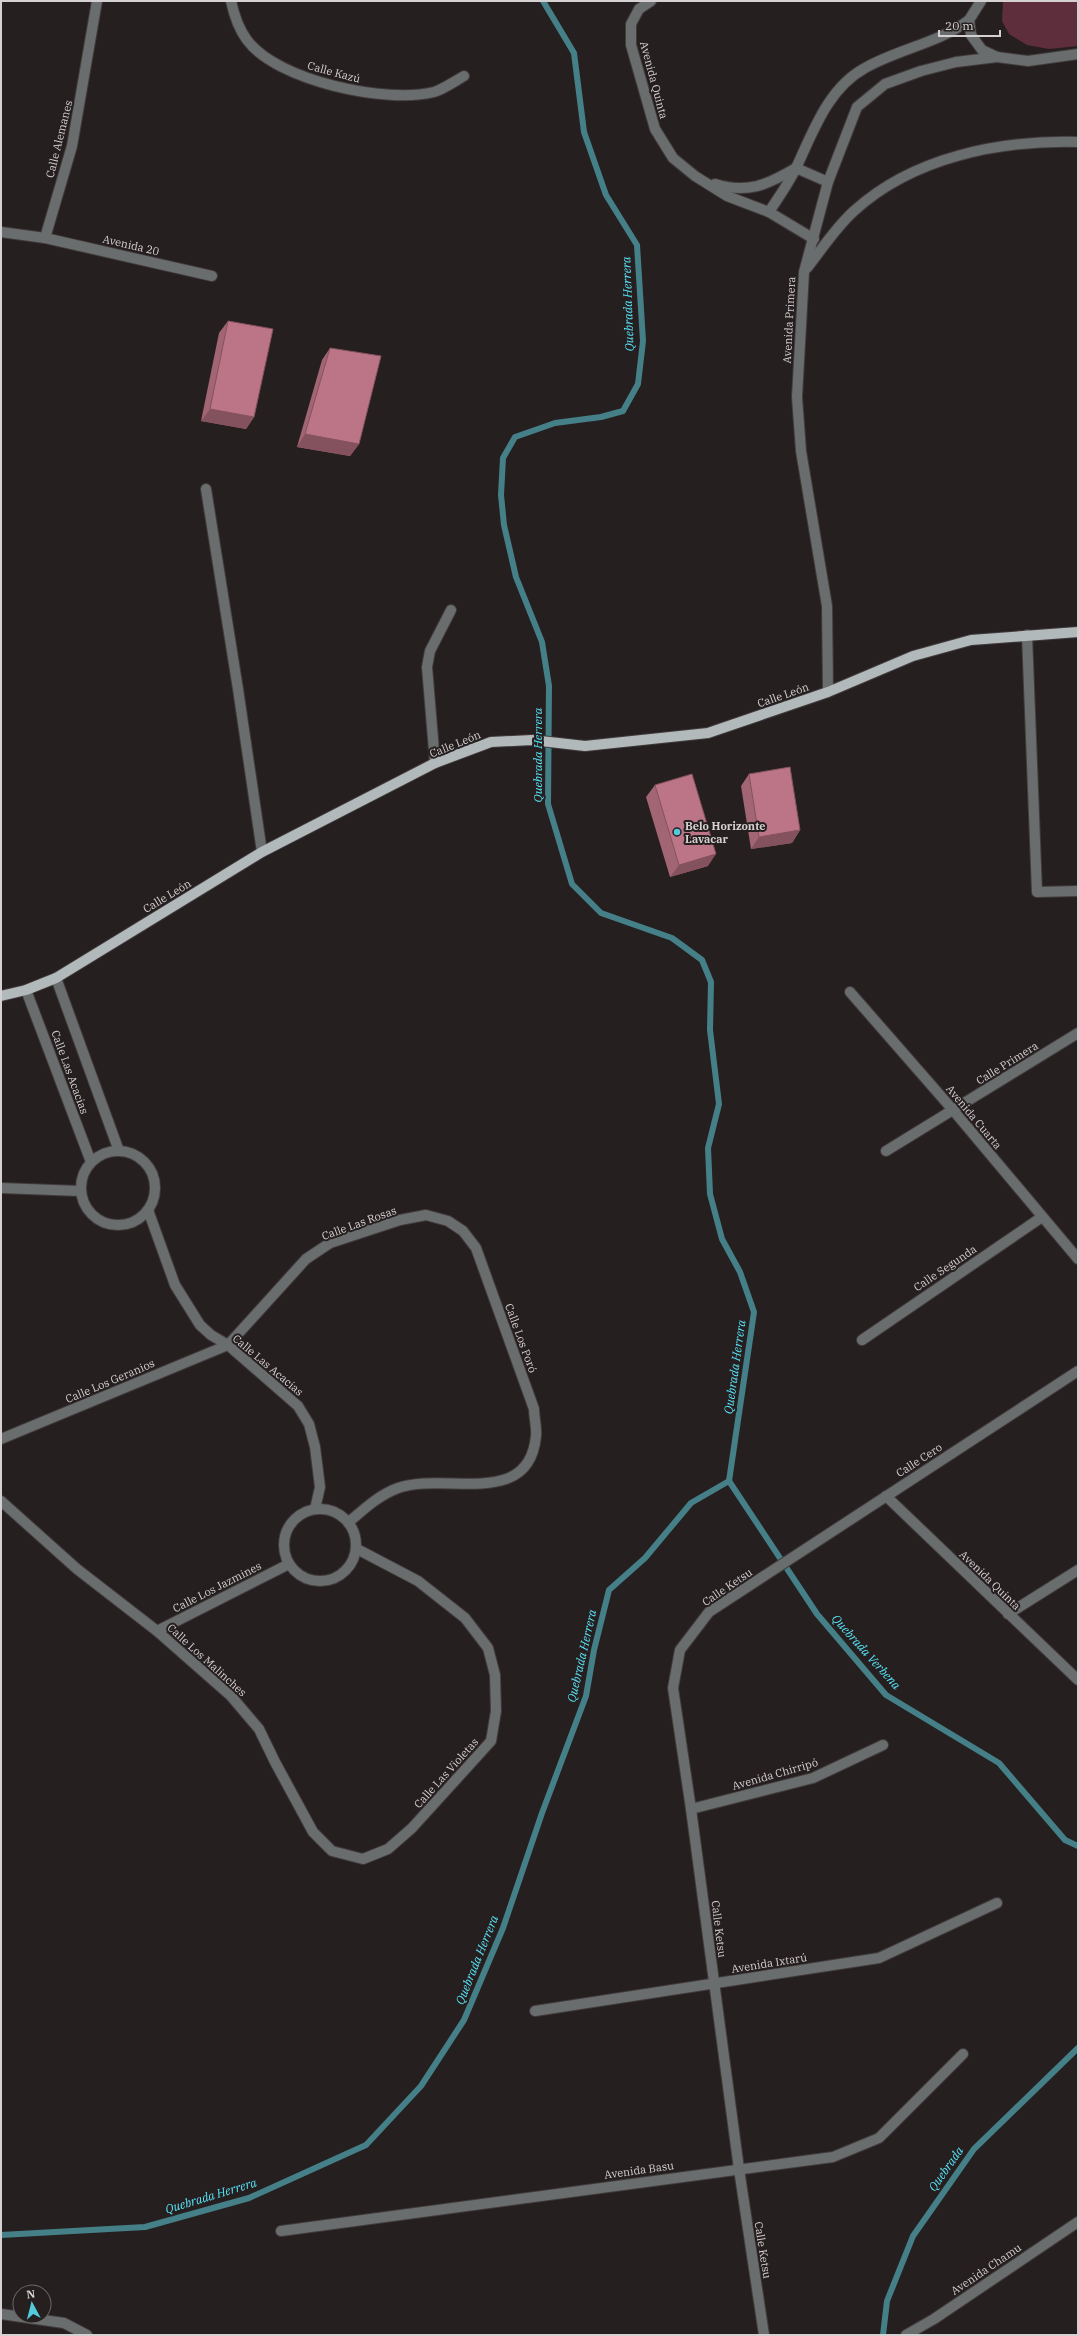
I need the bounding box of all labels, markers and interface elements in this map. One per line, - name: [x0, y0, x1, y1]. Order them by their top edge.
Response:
- scale bar: [939, 12, 1000, 38]
- text: 20 m: [945, 18, 974, 33]
- street label: Avenida Quinta: [637, 40, 671, 120]
- street label: Calle Kazú: [306, 58, 362, 86]
- street label: Calle Alemanes: [43, 99, 75, 179]
- street label: Avenida 20: [101, 232, 161, 258]
- water label: Quebrada Herrera: [618, 256, 637, 352]
- street label: Avenida Primera: [780, 276, 798, 364]
- street label: Calle León: [755, 680, 811, 710]
- water label: Quebrada Herrera: [530, 707, 545, 802]
- street label: Calle León: [427, 727, 483, 761]
- place label: Belo Horizonte Lavacar: [685, 819, 765, 846]
- marker: Belo Horizonte Lavacar: [672, 827, 682, 837]
- street label: Calle León: [140, 876, 194, 916]
- street label: Calle Las Acacias: [48, 1028, 92, 1116]
- street label: Calle Primera: [973, 1038, 1041, 1088]
- street label: Avenida Cuarta: [943, 1082, 1005, 1152]
- street label: Calle Las Rosas: [320, 1203, 398, 1243]
- street label: Calle Segunda: [911, 1242, 979, 1294]
- street label: Calle Los Poró: [502, 1301, 540, 1375]
- water label: Quebrada Herrera: [720, 1318, 749, 1415]
- street label: Calle Las Acacias: [230, 1331, 306, 1399]
- street label: Calle Los Geranios: [63, 1356, 157, 1406]
- street label: Calle Cero: [893, 1440, 945, 1480]
- street label: Avenida Quinta: [956, 1547, 1024, 1613]
- street label: Calle Los Jazmines: [170, 1559, 264, 1615]
- street label: Calle Ketsu: [699, 1565, 755, 1609]
- water label: Quebrada Herrera: [564, 1608, 600, 1704]
- water label: Quebrada Verbena: [829, 1611, 904, 1693]
- street label: Calle Los Malinches: [164, 1621, 250, 1699]
- street label: Calle Las Violetas: [411, 1735, 481, 1811]
- street label: Avenida Chirripó: [731, 1755, 819, 1793]
- street label: Calle Ketsu: [709, 1900, 729, 1959]
- water label: Quebrada Herrera: [452, 1913, 501, 2007]
- street label: Avenida Ixtarú: [730, 1950, 808, 1976]
- water label: Quebrada: [925, 2143, 967, 2194]
- street label: Avenida Basu: [603, 2158, 675, 2182]
- water label: Quebrada Herrera: [163, 2174, 259, 2217]
- street label: Calle Ketsu: [752, 2220, 774, 2280]
- street label: Avenida Chamu: [948, 2240, 1024, 2298]
- north arrow: [12, 2284, 52, 2324]
- text: N: [26, 2287, 36, 2302]

